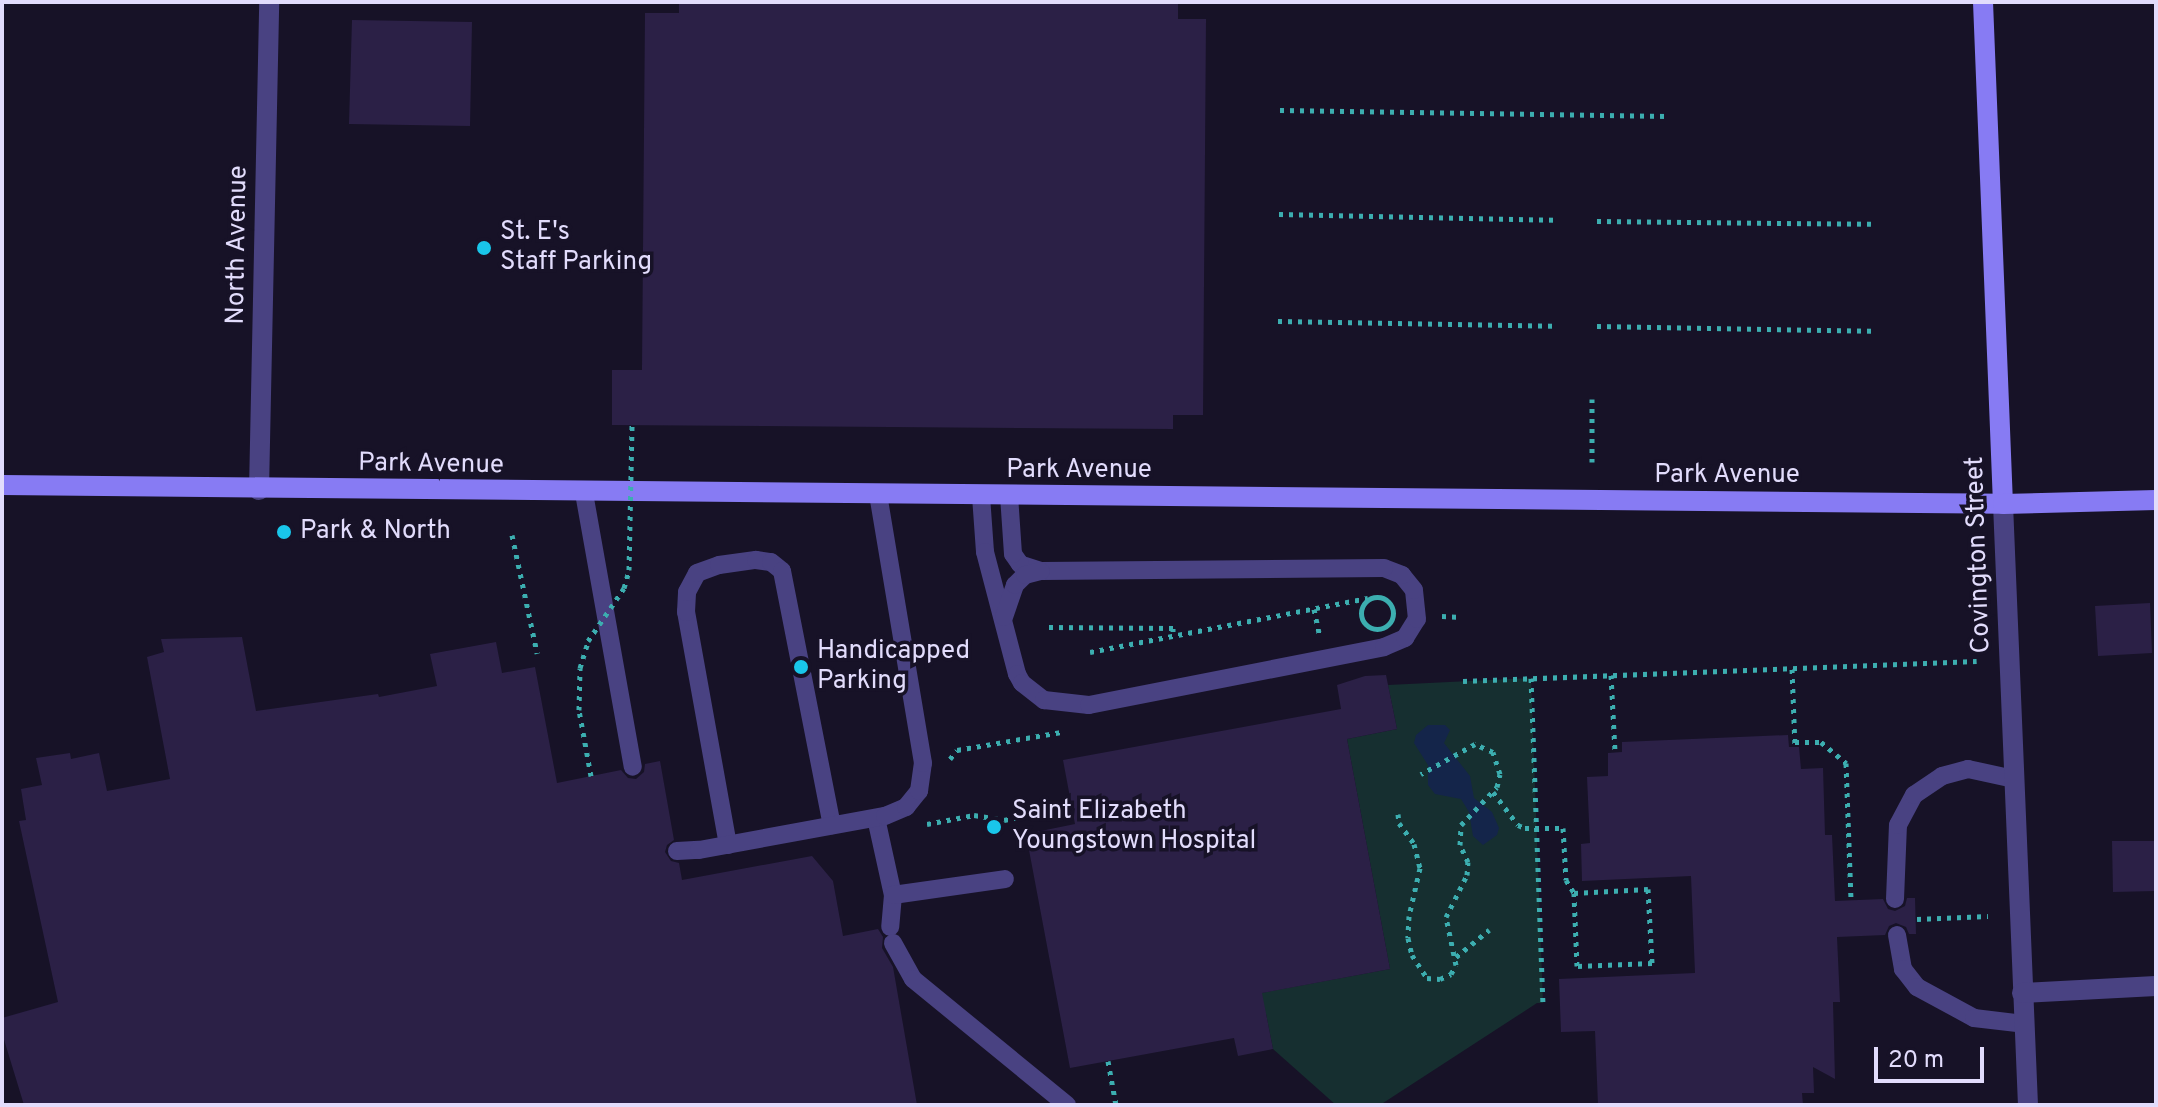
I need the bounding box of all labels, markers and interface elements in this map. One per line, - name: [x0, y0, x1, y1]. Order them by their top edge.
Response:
- street label: North Avenue: [221, 165, 255, 325]
- place label: St. E's Staff Parking: [500, 217, 652, 278]
- marker: St. E's Staff Parking: [475, 239, 493, 257]
- street label: Park Avenue: [357, 448, 505, 482]
- street label: Park Avenue: [1006, 455, 1152, 487]
- street label: Covington Street: [1960, 456, 1998, 654]
- street label: Park Avenue: [1654, 460, 1800, 492]
- place label: Park & North: [300, 516, 451, 548]
- marker: Park & North: [275, 523, 293, 541]
- place label: Handicapped Parking: [817, 636, 970, 698]
- marker: Handicapped Parking: [792, 658, 810, 676]
- place label: Saint Elizabeth Youngstown Hospital: [1012, 796, 1256, 858]
- marker: Saint Elizabeth Youngstown Hospital: [983, 816, 1005, 838]
- scale bar: [1878, 1031, 1988, 1081]
- text: 20 m: [1888, 1046, 1944, 1076]

